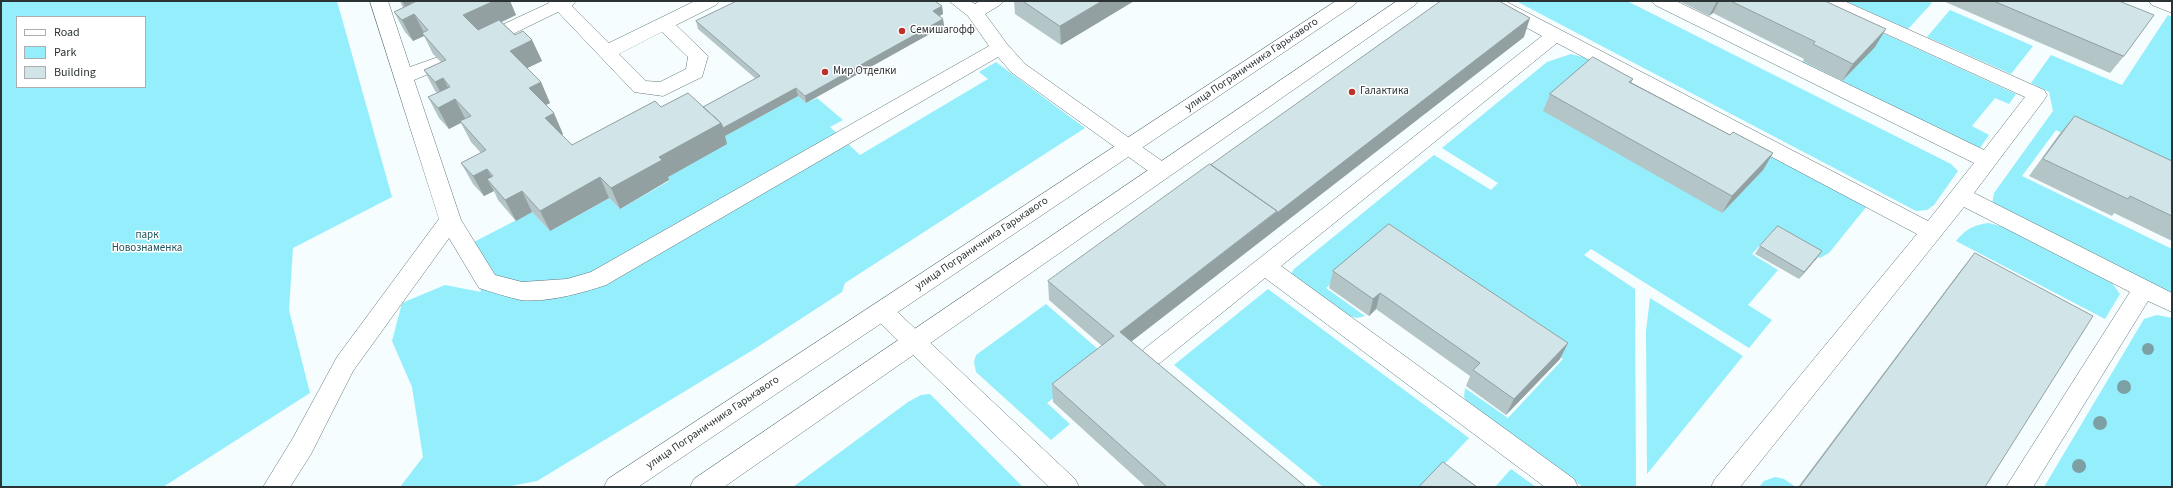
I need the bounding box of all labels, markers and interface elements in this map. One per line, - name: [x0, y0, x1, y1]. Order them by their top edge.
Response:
- street label: улица Пограничника Гарькавого: [1183, 15, 1321, 115]
- legend: [16, 16, 146, 88]
- text: Road: [54, 24, 80, 41]
- place label: Семишагофф: [910, 24, 975, 38]
- marker: Семишагофф: [897, 26, 907, 36]
- text: Park: [54, 44, 76, 61]
- text: Building: [54, 64, 96, 81]
- place label: Мир Отделки: [833, 65, 896, 79]
- marker: Мир Отделки: [820, 67, 830, 77]
- place label: Галактика: [1360, 85, 1409, 99]
- marker: Галактика: [1347, 87, 1357, 97]
- street label: улица Пограничника Гарькавого: [913, 194, 1051, 294]
- park label: парк Новознаменка: [112, 229, 182, 255]
- street label: улица Пограничника Гарькавого: [644, 373, 782, 473]

